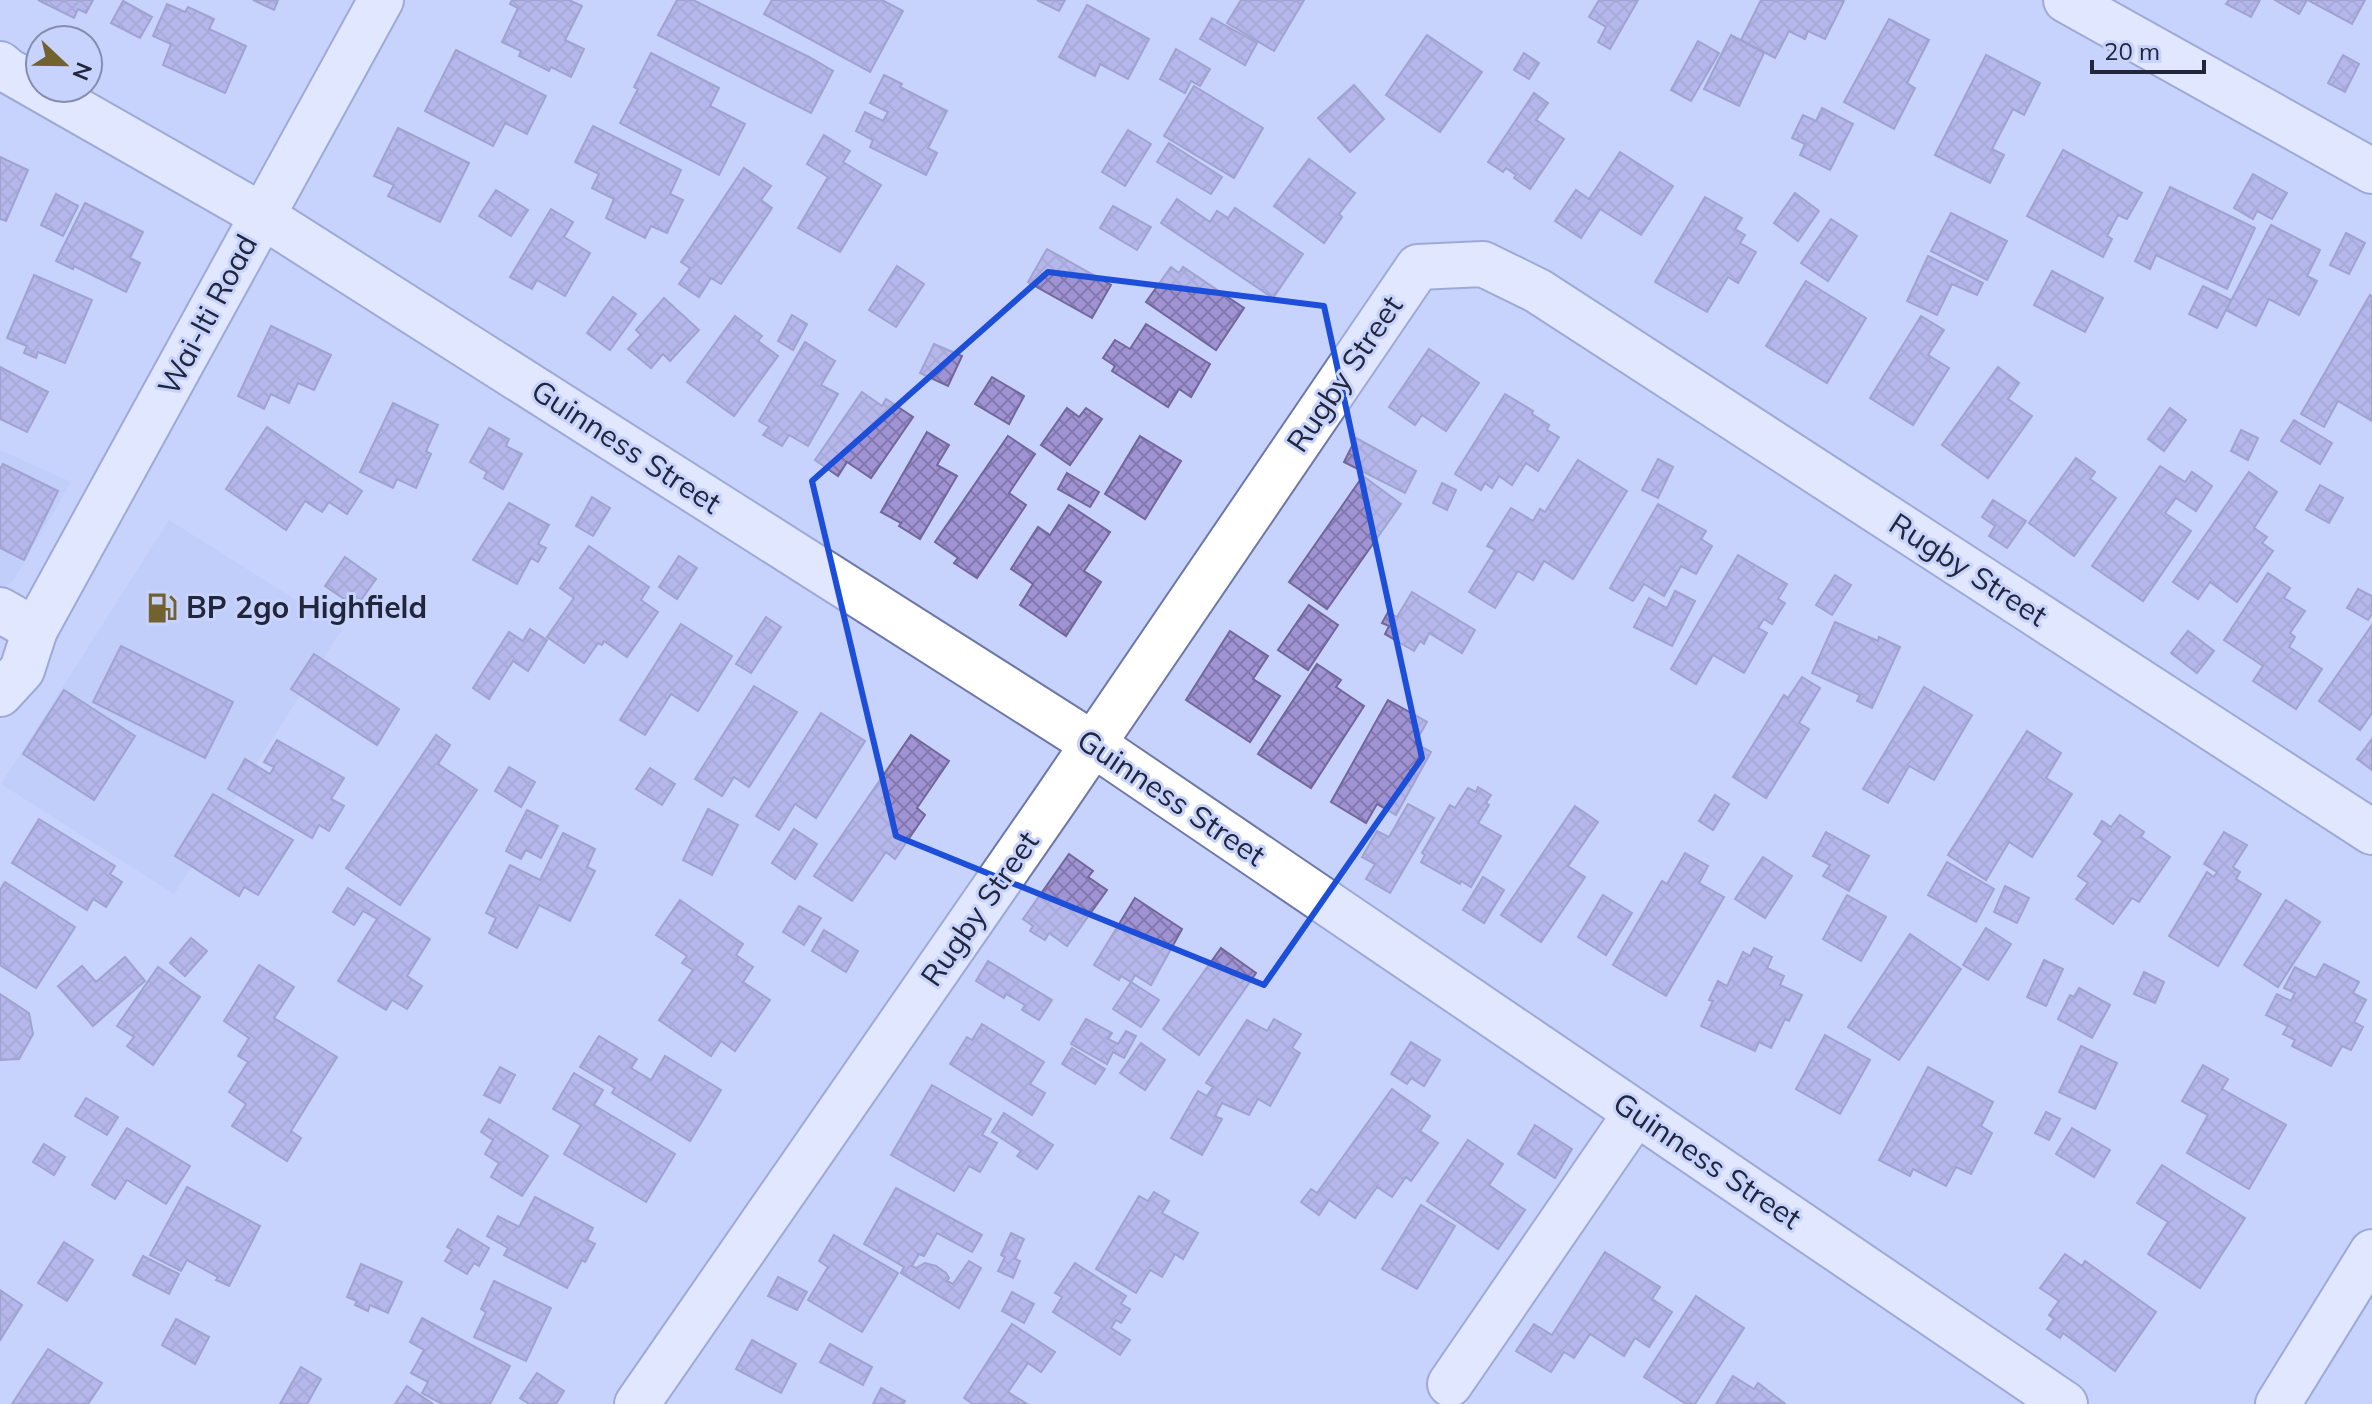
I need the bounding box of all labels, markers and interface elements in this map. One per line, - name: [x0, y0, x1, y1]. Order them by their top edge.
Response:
- north arrow: [24, 24, 104, 104]
- scale bar: [2092, 24, 2204, 74]
- text: 20 m: [2104, 36, 2160, 66]
- text: N: [66, 59, 99, 84]
- street label: Wai-Iti Road: [149, 228, 265, 401]
- street label: Rugby Street: [1278, 288, 1410, 459]
- street label: Guinness Street: [525, 371, 728, 522]
- street label: Rugby Street: [1882, 504, 2055, 634]
- place label: BP 2go Highfield: [186, 588, 427, 626]
- fuel station icon: BP 2go Highfield: [145, 591, 179, 625]
- street label: Guinness Street: [1070, 720, 1273, 874]
- street label: Rugby Street: [912, 824, 1047, 993]
- street label: Guinness Street: [1606, 1083, 1809, 1237]

